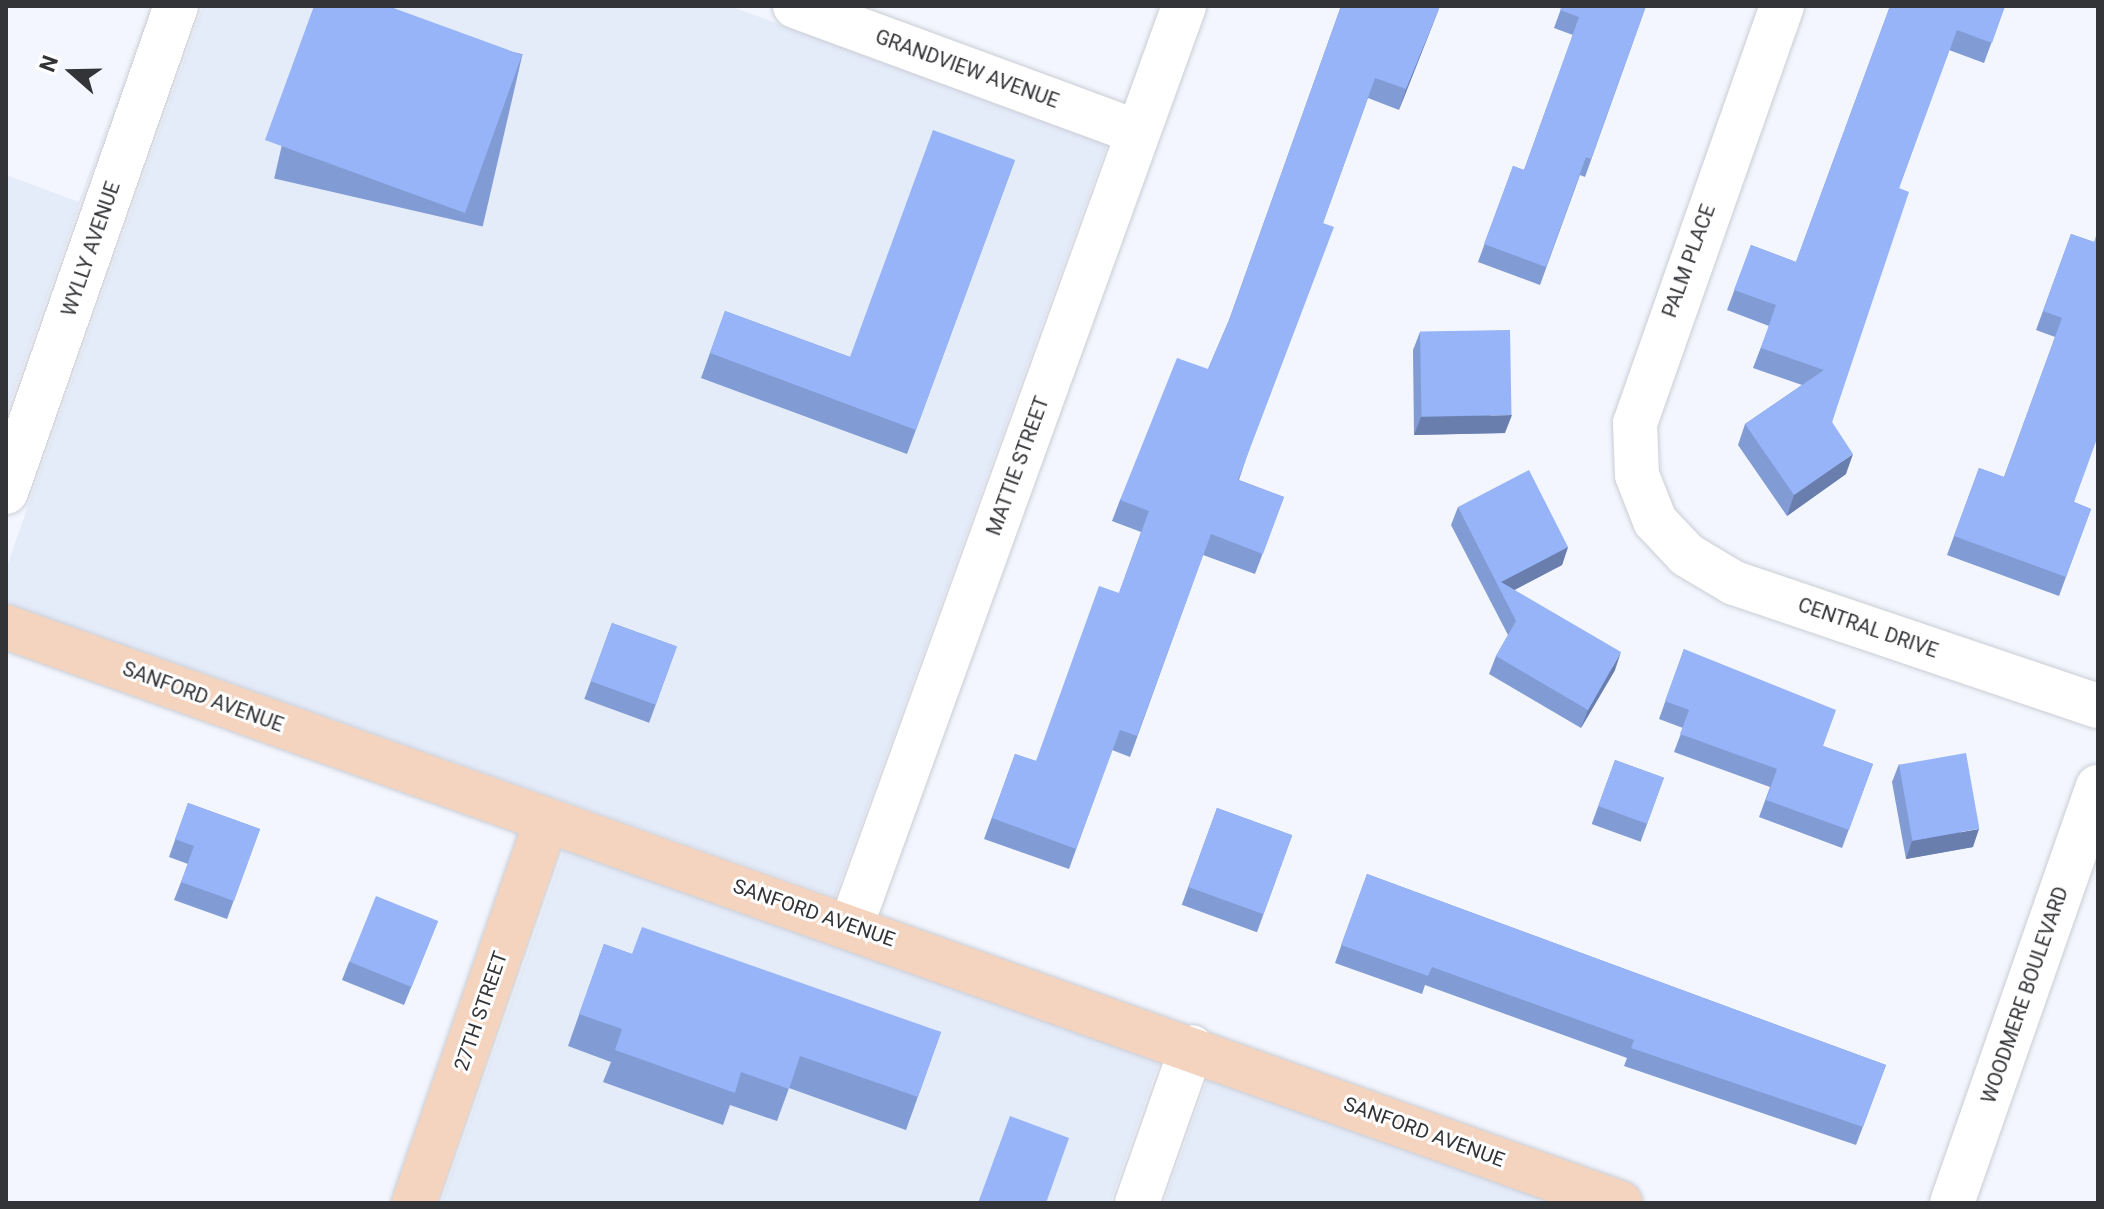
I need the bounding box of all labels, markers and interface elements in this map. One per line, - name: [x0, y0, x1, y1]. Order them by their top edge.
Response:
- street label: GRANDVIEW AVENUE: [872, 25, 1062, 113]
- north arrow: [32, 32, 112, 112]
- text: N: [35, 52, 63, 75]
- street label: WYLLY AVENUE: [57, 179, 125, 319]
- street label: PALM PLACE: [1657, 201, 1721, 321]
- street label: MATTIE STREET: [982, 393, 1054, 539]
- street label: CENTRAL DRIVE: [1795, 593, 1941, 663]
- street label: SANFORD AVENUE: [119, 657, 287, 737]
- street label: SANFORD AVENUE: [730, 874, 898, 952]
- street label: WOODMERE BOULEVARD: [1977, 883, 2073, 1107]
- street label: 27TH STREET: [449, 948, 513, 1074]
- street label: SANFORD AVENUE: [1340, 1092, 1508, 1172]

